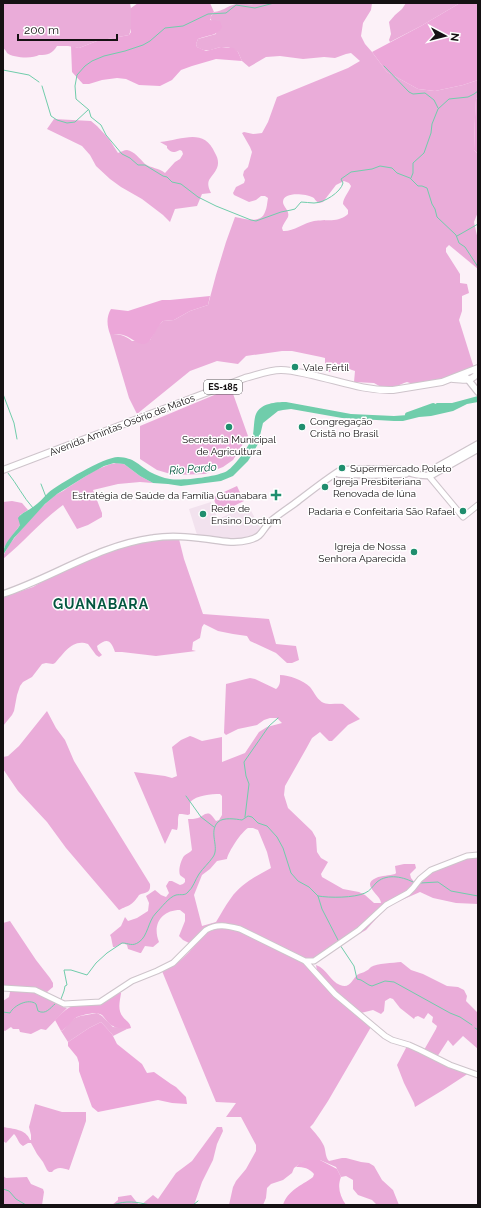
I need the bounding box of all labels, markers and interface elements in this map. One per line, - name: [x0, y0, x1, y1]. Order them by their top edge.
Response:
- scale bar: [18, 16, 117, 42]
- north arrow: [425, 16, 465, 56]
- text: 200 m: [24, 23, 59, 37]
- text: N: [447, 32, 461, 42]
- marker: Vale Fértil: [290, 362, 300, 372]
- place label: Vale Fértil: [303, 362, 349, 373]
- road number: ES-185: [204, 380, 242, 394]
- street label: Avenida Amintas Osório de Matos: [48, 392, 196, 458]
- place label: Congregação Cristã no Brasil: [310, 416, 379, 439]
- marker: Secretaria Municipal de Agricultura: [224, 422, 234, 432]
- marker: Congregação Cristã no Brasil: [297, 422, 307, 432]
- place label: Secretaria Municipal de Agricultura: [182, 434, 276, 457]
- water label: Rio Pardo: [169, 460, 217, 478]
- marker: Supermercado Poleto: [337, 463, 347, 473]
- place label: Supermercado Poleto: [350, 463, 452, 474]
- place label: Igreja Presbiteriana Renovada de Iúna: [333, 476, 421, 499]
- marker: Igreja Presbiteriana Renovada de Iúna: [320, 482, 330, 492]
- marker: Estratégia de Saúde da Família Guanabara: [270, 489, 282, 501]
- place label: Estratégia de Saúde da Família Guanabara: [72, 490, 267, 501]
- place label: Rede de Ensino Doctum: [211, 503, 281, 526]
- place label: Padaria e Confeitaria São Rafael: [308, 506, 455, 517]
- marker: Padaria e Confeitaria São Rafael: [458, 506, 468, 516]
- marker: Rede de Ensino Doctum: [198, 509, 208, 519]
- place label: Igreja de Nossa Senhora Aparecida: [318, 541, 406, 564]
- marker: Igreja de Nossa Senhora Aparecida: [409, 547, 419, 557]
- district label: GUANABARA: [53, 596, 149, 612]

